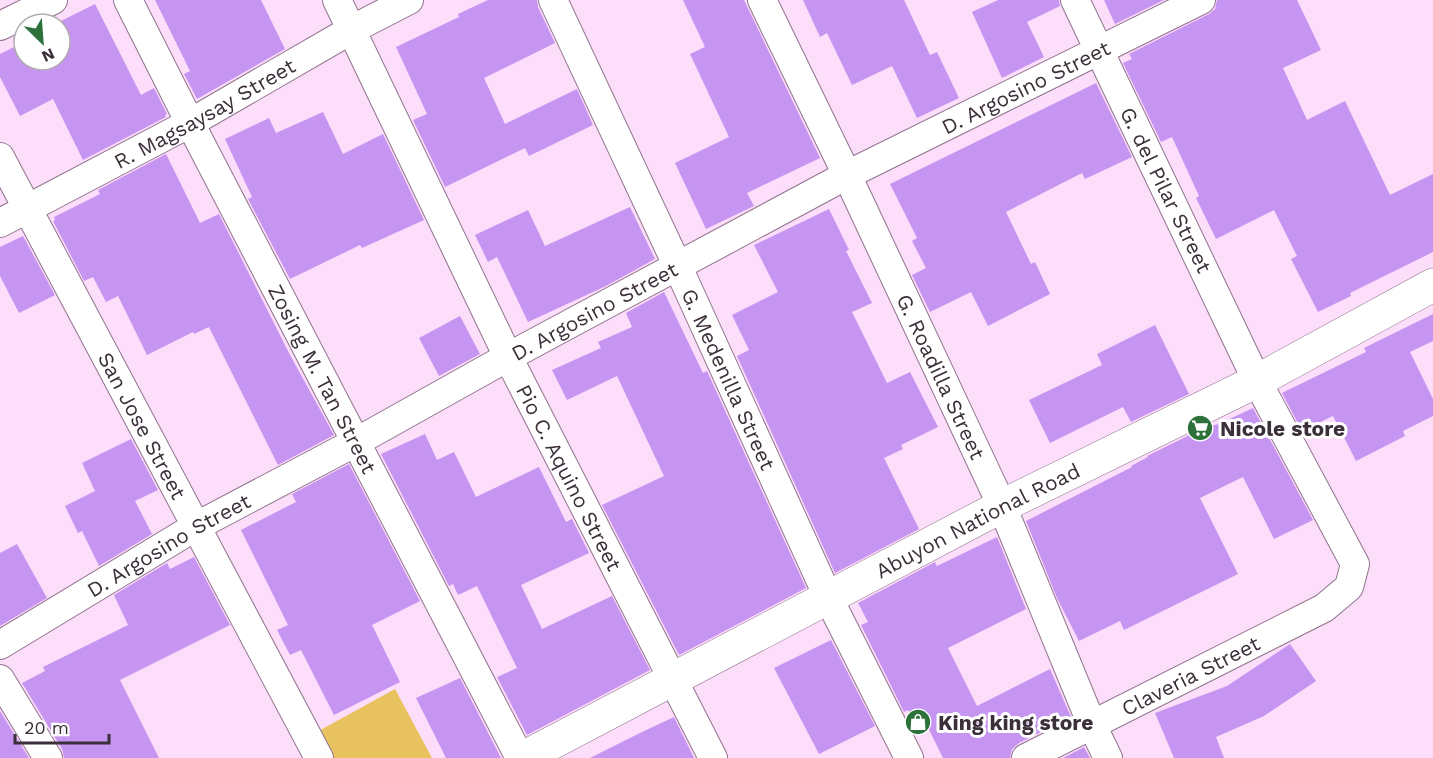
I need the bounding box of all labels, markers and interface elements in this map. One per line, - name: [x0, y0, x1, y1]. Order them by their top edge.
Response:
- north arrow: [12, 12, 72, 72]
- street label: D. Argosino Street: [937, 35, 1114, 139]
- text: N: [39, 44, 58, 66]
- street label: R. Magsaysay Street: [109, 52, 300, 173]
- street label: G. del Pilar Street: [1115, 103, 1217, 277]
- street label: D. Argosino Street: [507, 256, 682, 365]
- street label: Zosing M. Tan Street: [264, 280, 382, 478]
- street label: G. Medenilla Street: [677, 285, 781, 474]
- street label: G. Roadilla Street: [892, 290, 991, 463]
- street label: San Jose Street: [93, 348, 192, 503]
- street label: Pio C. Aquino Street: [512, 380, 628, 575]
- supermarket icon: Nicole store: [1185, 413, 1215, 443]
- place label: Nicole store: [1220, 416, 1345, 441]
- street label: Abuyon National Road: [871, 457, 1084, 583]
- street label: D. Argosino Street: [82, 488, 255, 602]
- street label: Claveria Street: [1117, 630, 1264, 720]
- scale bar: [15, 707, 110, 745]
- shop icon: King king store: [903, 707, 933, 737]
- place label: King king store: [938, 710, 1093, 735]
- text: 20 m: [24, 717, 69, 738]

